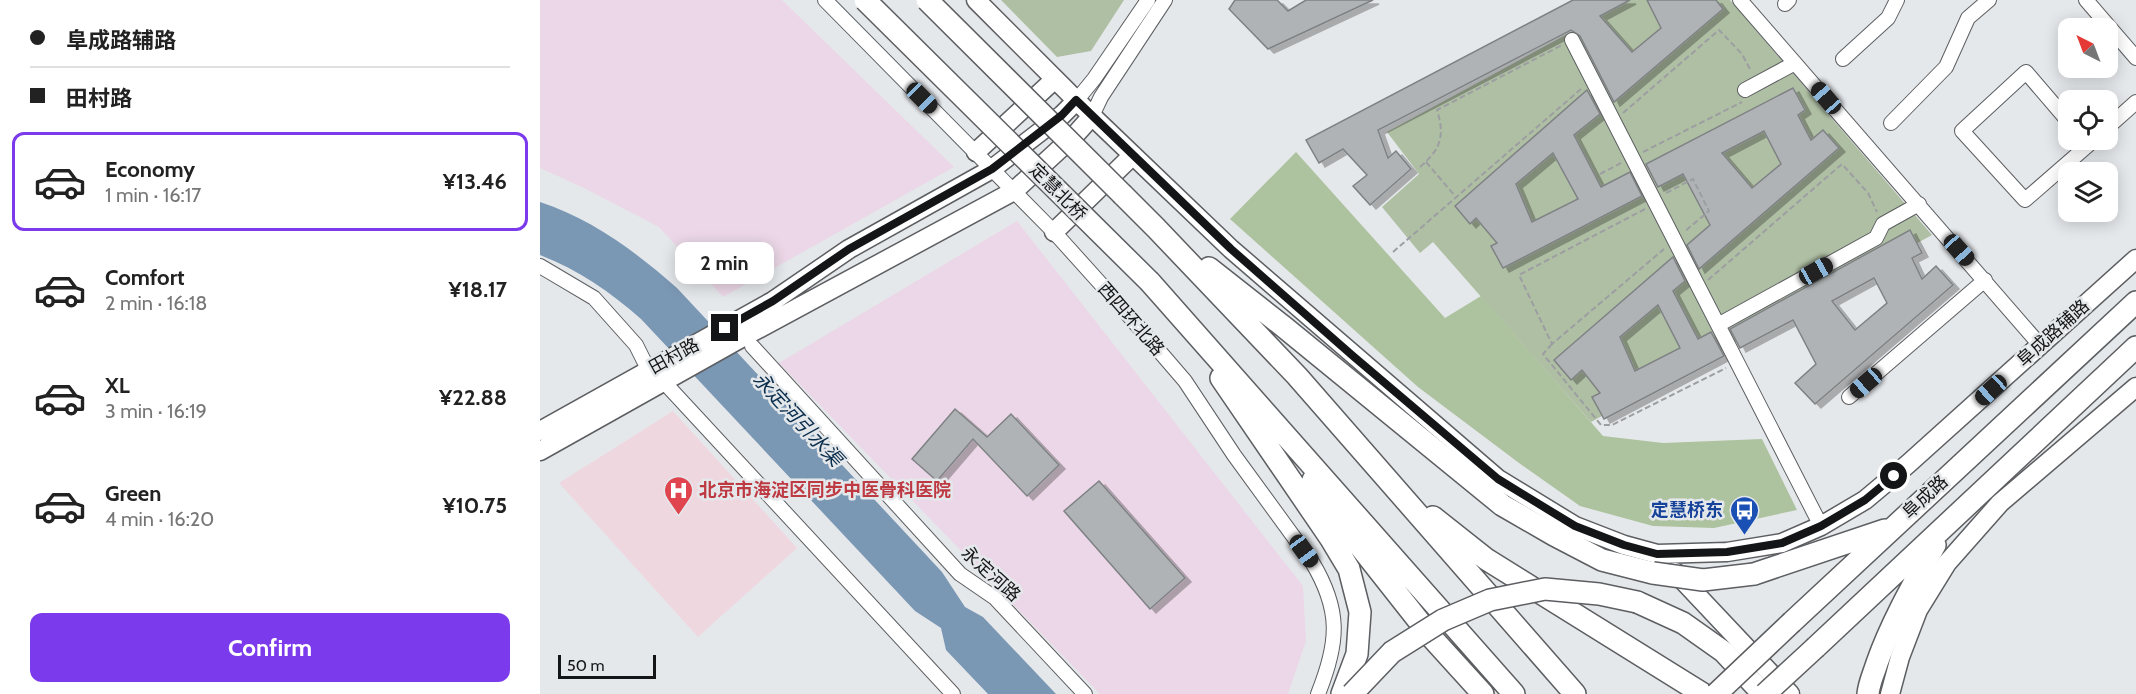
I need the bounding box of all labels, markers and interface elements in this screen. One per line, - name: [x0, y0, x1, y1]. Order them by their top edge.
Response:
- north arrow: [2058, 18, 2118, 78]
- map controls: [2058, 18, 2118, 222]
- text: 阜成路辅路: [66, 27, 176, 54]
- car: [903, 79, 941, 117]
- car: [1807, 79, 1845, 117]
- text: 田村路: [66, 85, 132, 112]
- button: locate: [2058, 90, 2118, 150]
- icon: car: [33, 155, 87, 209]
- text: Economy: [105, 156, 195, 183]
- street label: 定慧北桥: [1025, 159, 1091, 225]
- button: layers: [2058, 162, 2118, 222]
- text: ¥13.46: [443, 168, 507, 195]
- text: 1 min · 16:17: [105, 183, 201, 207]
- car: [1940, 231, 1978, 269]
- callout: 2 min: [676, 241, 774, 283]
- text: 2 min: [700, 251, 749, 275]
- car: [1796, 254, 1836, 288]
- icon: car: [33, 263, 87, 317]
- text: Comfort: [105, 264, 184, 291]
- text: ¥18.17: [448, 276, 507, 303]
- street label: 西四环北路: [1093, 278, 1169, 360]
- text: 2 min · 16:18: [105, 291, 207, 315]
- street label: 阜成路辅路: [2012, 295, 2094, 371]
- route end: [711, 314, 738, 341]
- street label: 田村路: [645, 333, 703, 379]
- car: [1847, 364, 1885, 402]
- water label: 永定河引水渠: [748, 367, 850, 473]
- icon: car: [33, 371, 87, 425]
- car: [1972, 371, 2010, 409]
- text: XL: [105, 372, 130, 399]
- text: ¥22.88: [439, 384, 507, 411]
- text: 3 min · 16:19: [105, 399, 207, 423]
- route start: [1880, 462, 1907, 489]
- street label: 阜成路: [1898, 471, 1952, 523]
- hospital icon: 北京市海淀区同步中医骨科医院: [662, 474, 694, 516]
- icon: car: [33, 479, 87, 533]
- place label: 北京市海淀区同步中医骨科医院: [699, 479, 951, 501]
- text: Green: [105, 480, 161, 507]
- text: ¥10.75: [442, 492, 507, 519]
- bus stop icon: 定慧桥东: [1728, 494, 1760, 536]
- place label: 定慧桥东: [1651, 499, 1723, 521]
- text: 4 min · 16:20: [105, 507, 214, 531]
- car: [1286, 531, 1322, 571]
- street label: 永定河路: [957, 542, 1025, 606]
- button: Confirm: [30, 613, 510, 682]
- scale bar: [558, 652, 656, 680]
- text: 50 m: [567, 656, 604, 675]

